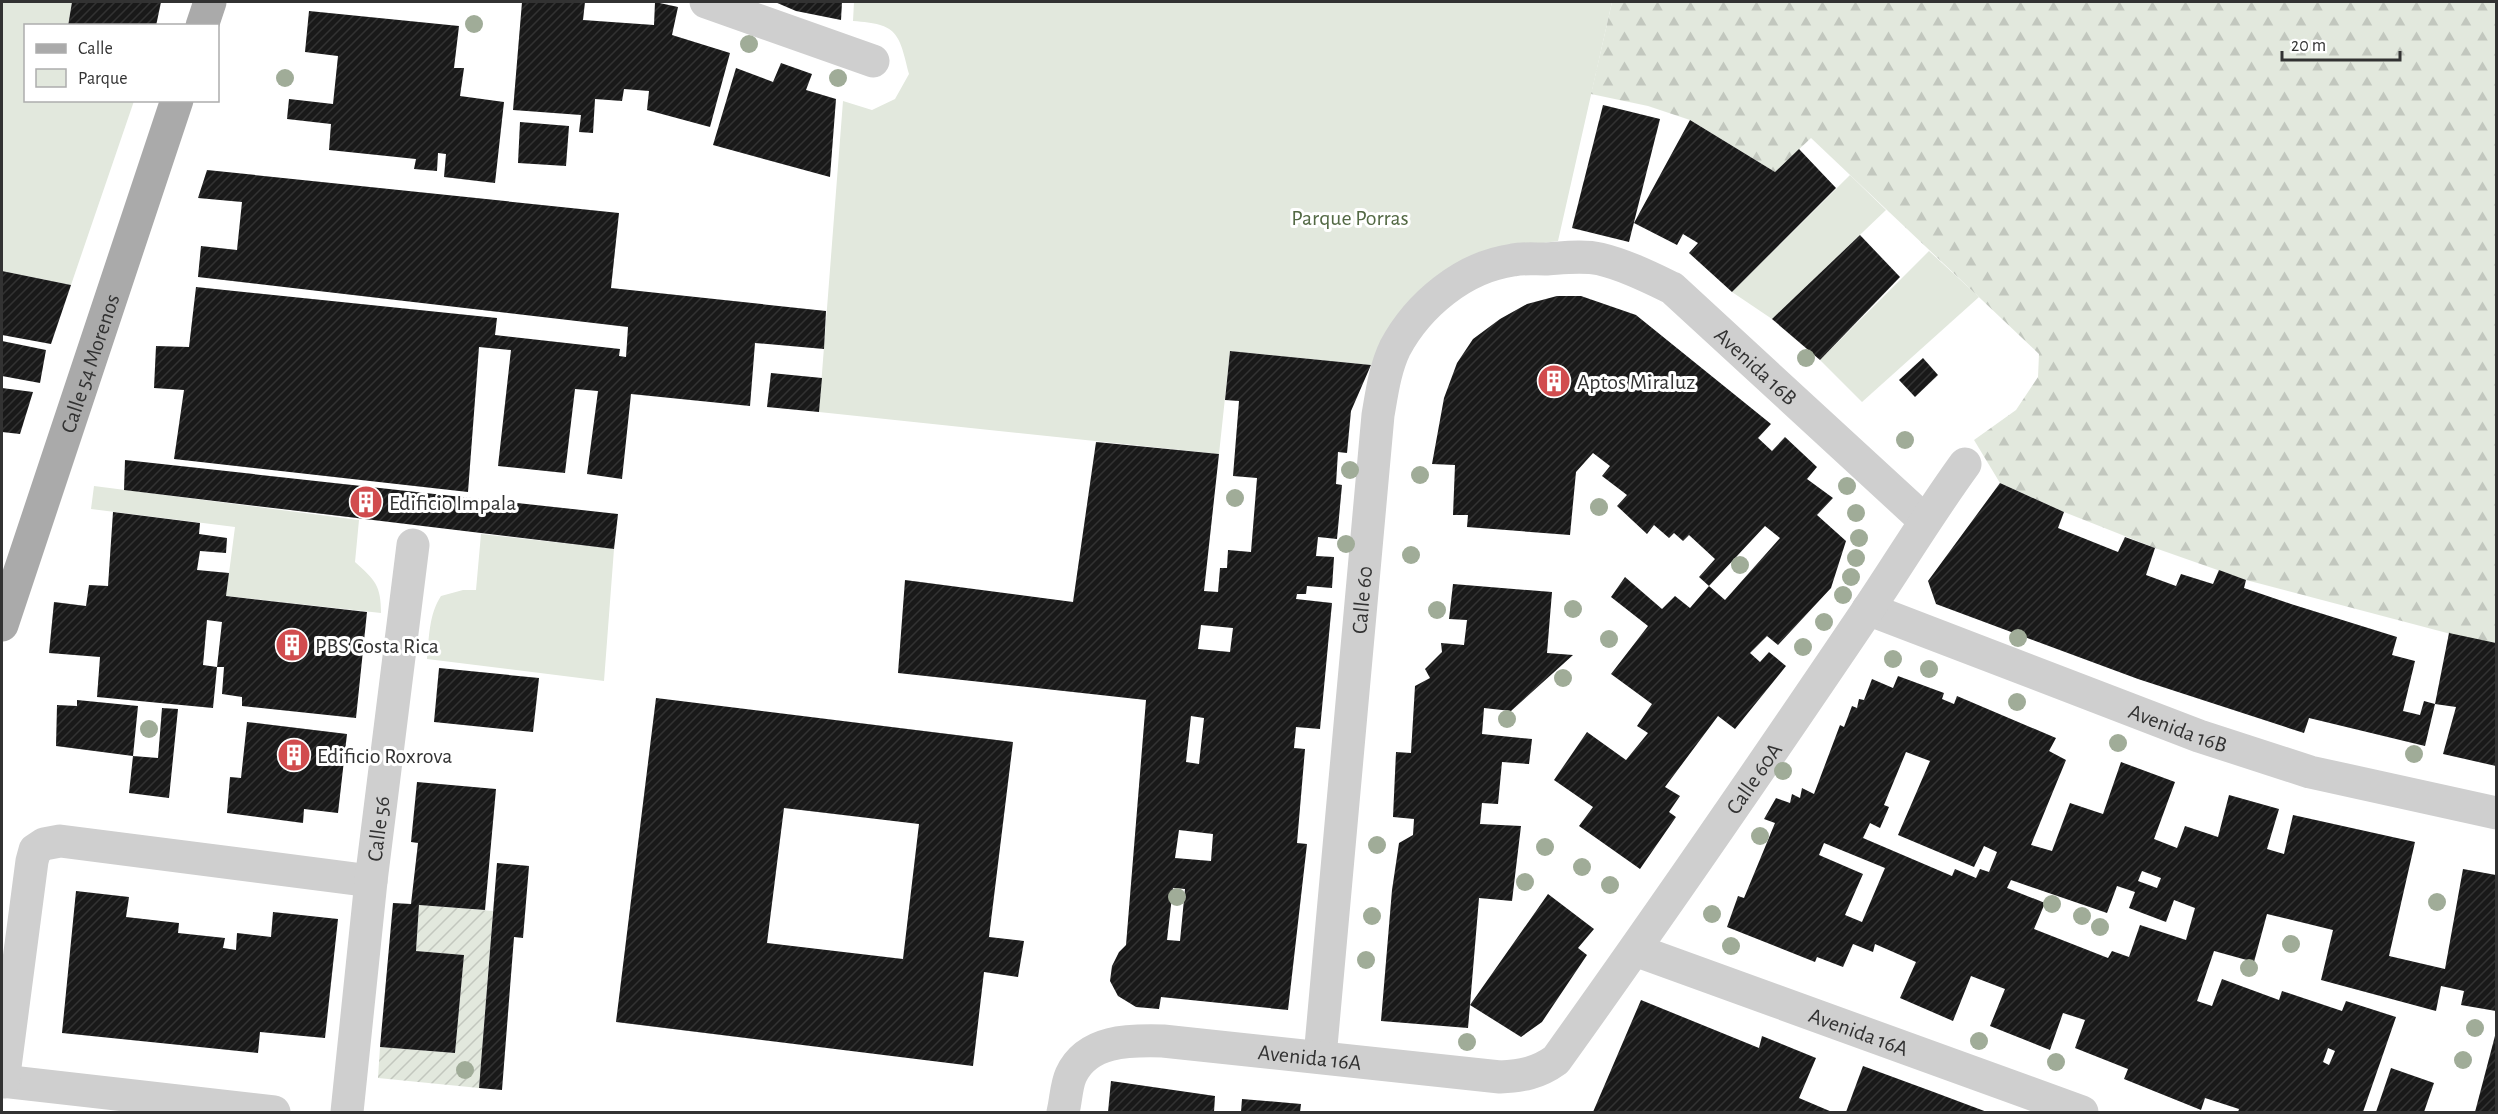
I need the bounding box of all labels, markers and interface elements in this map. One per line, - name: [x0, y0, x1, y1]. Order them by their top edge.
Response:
- legend: [24, 24, 219, 102]
- scale bar: [2282, 24, 2400, 62]
- text: 20 m: [2291, 37, 2326, 55]
- text: Calle: [78, 40, 113, 58]
- text: Parque: [78, 70, 127, 88]
- park label: Parque Porras: [1291, 207, 1409, 229]
- street label: Calle 54 Morenos: [57, 291, 124, 436]
- street label: Avenida 16B: [1710, 323, 1801, 409]
- building icon: Aptos Miraluz: [1536, 363, 1572, 399]
- place label: Aptos Miraluz: [1577, 371, 1695, 393]
- building icon: Edificio Impala: [348, 484, 384, 520]
- place label: Edificio Impala: [389, 492, 516, 514]
- street label: Calle 60: [1348, 565, 1376, 635]
- building icon: PBS Costa Rica: [274, 627, 310, 663]
- place label: PBS Costa Rica: [315, 635, 439, 657]
- street label: Avenida 16B: [2126, 700, 2230, 756]
- building icon: Edificio Roxrova: [276, 737, 312, 773]
- street label: Calle 60A: [1722, 739, 1786, 818]
- place label: Edificio Roxrova: [317, 745, 452, 767]
- street label: Calle 56: [364, 795, 394, 863]
- street label: Avenida 16A: [1806, 1004, 1911, 1060]
- street label: Avenida 16A: [1257, 1041, 1363, 1074]

